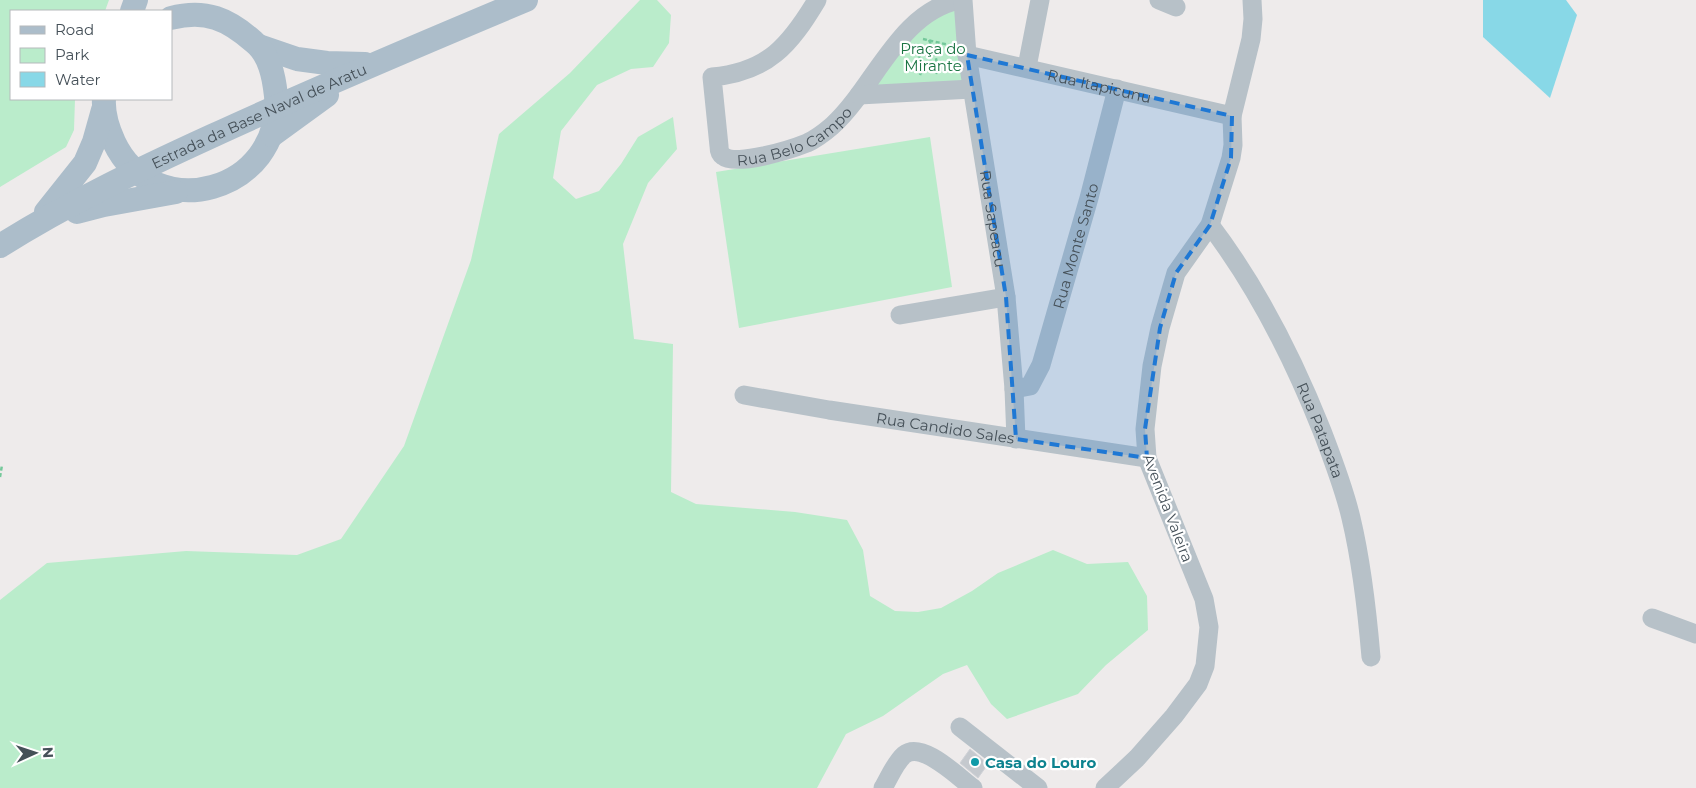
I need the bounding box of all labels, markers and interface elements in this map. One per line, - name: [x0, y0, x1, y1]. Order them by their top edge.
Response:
- legend: [10, 10, 172, 100]
- text: Road: [55, 20, 94, 39]
- park label: Praça do Mirante: [900, 39, 966, 75]
- text: Park: [55, 45, 89, 64]
- street label: Estrada da Base Naval de Aratu: [148, 59, 369, 172]
- street label: Rua Itapicunu: [1046, 64, 1153, 107]
- text: Water: [55, 70, 101, 89]
- street label: Rua Belo Campo: [736, 103, 856, 169]
- street label: Rua Sapeacu: [976, 169, 1011, 269]
- street label: Rua Monte Santo: [1048, 181, 1102, 311]
- street label: Rua Patapata: [1293, 379, 1348, 481]
- street label: Rua Candido Sales: [875, 408, 1016, 447]
- street label: Avenida Valeira: [1139, 451, 1197, 565]
- north arrow: [10, 728, 60, 778]
- text: N: [39, 746, 57, 758]
- place label: Casa do Louro: [985, 753, 1096, 772]
- marker: Casa do Louro: [969, 756, 981, 768]

